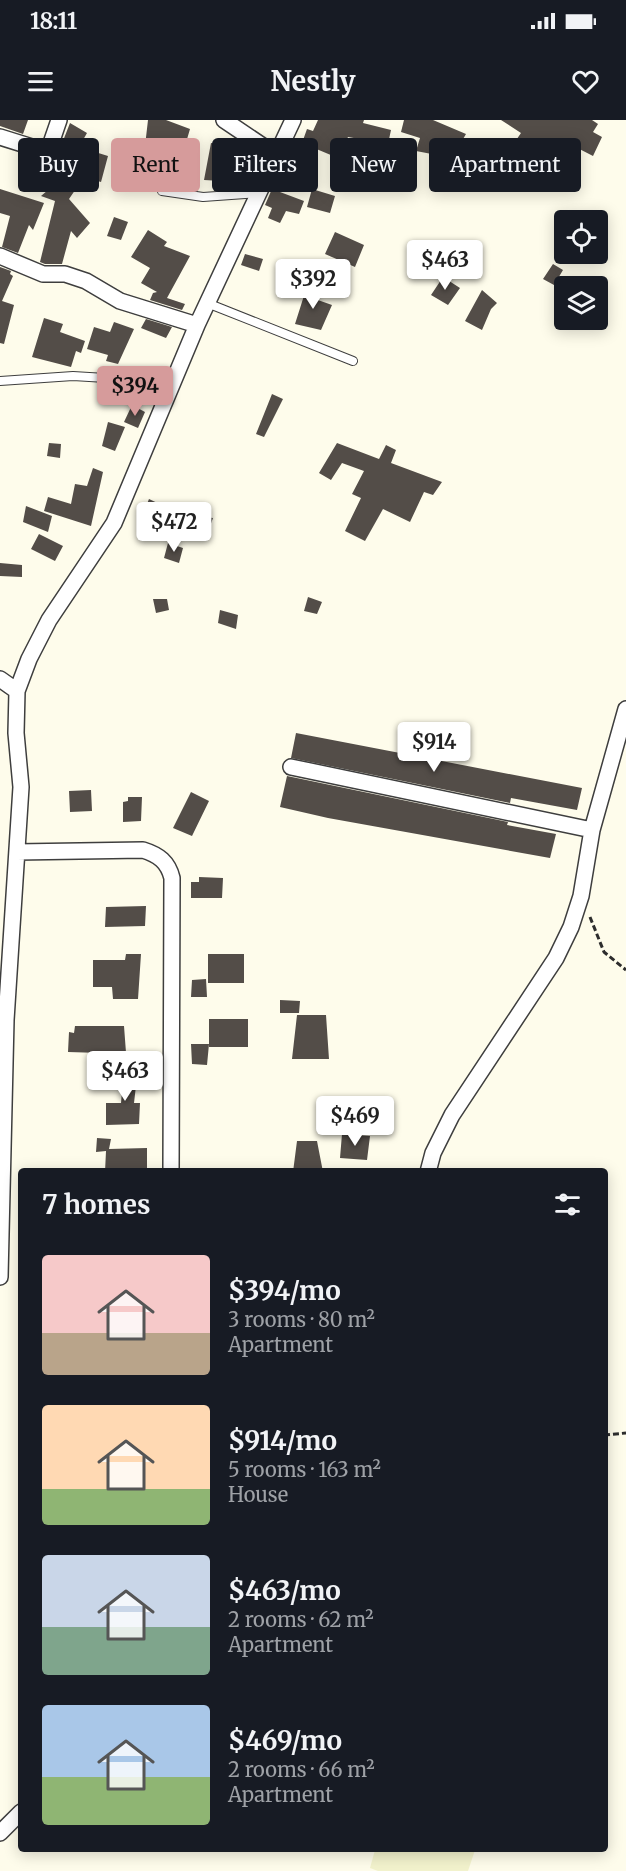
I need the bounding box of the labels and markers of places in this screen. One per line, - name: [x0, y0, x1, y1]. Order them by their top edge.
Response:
- pin: $463: [409, 240, 481, 291]
- pin: $392: [277, 259, 349, 310]
- pin: $394: [99, 366, 171, 417]
- pin: $472: [138, 502, 210, 553]
- pin: $914: [398, 722, 470, 773]
- pin: $463: [89, 1051, 161, 1102]
- pin: $469: [319, 1096, 391, 1147]

